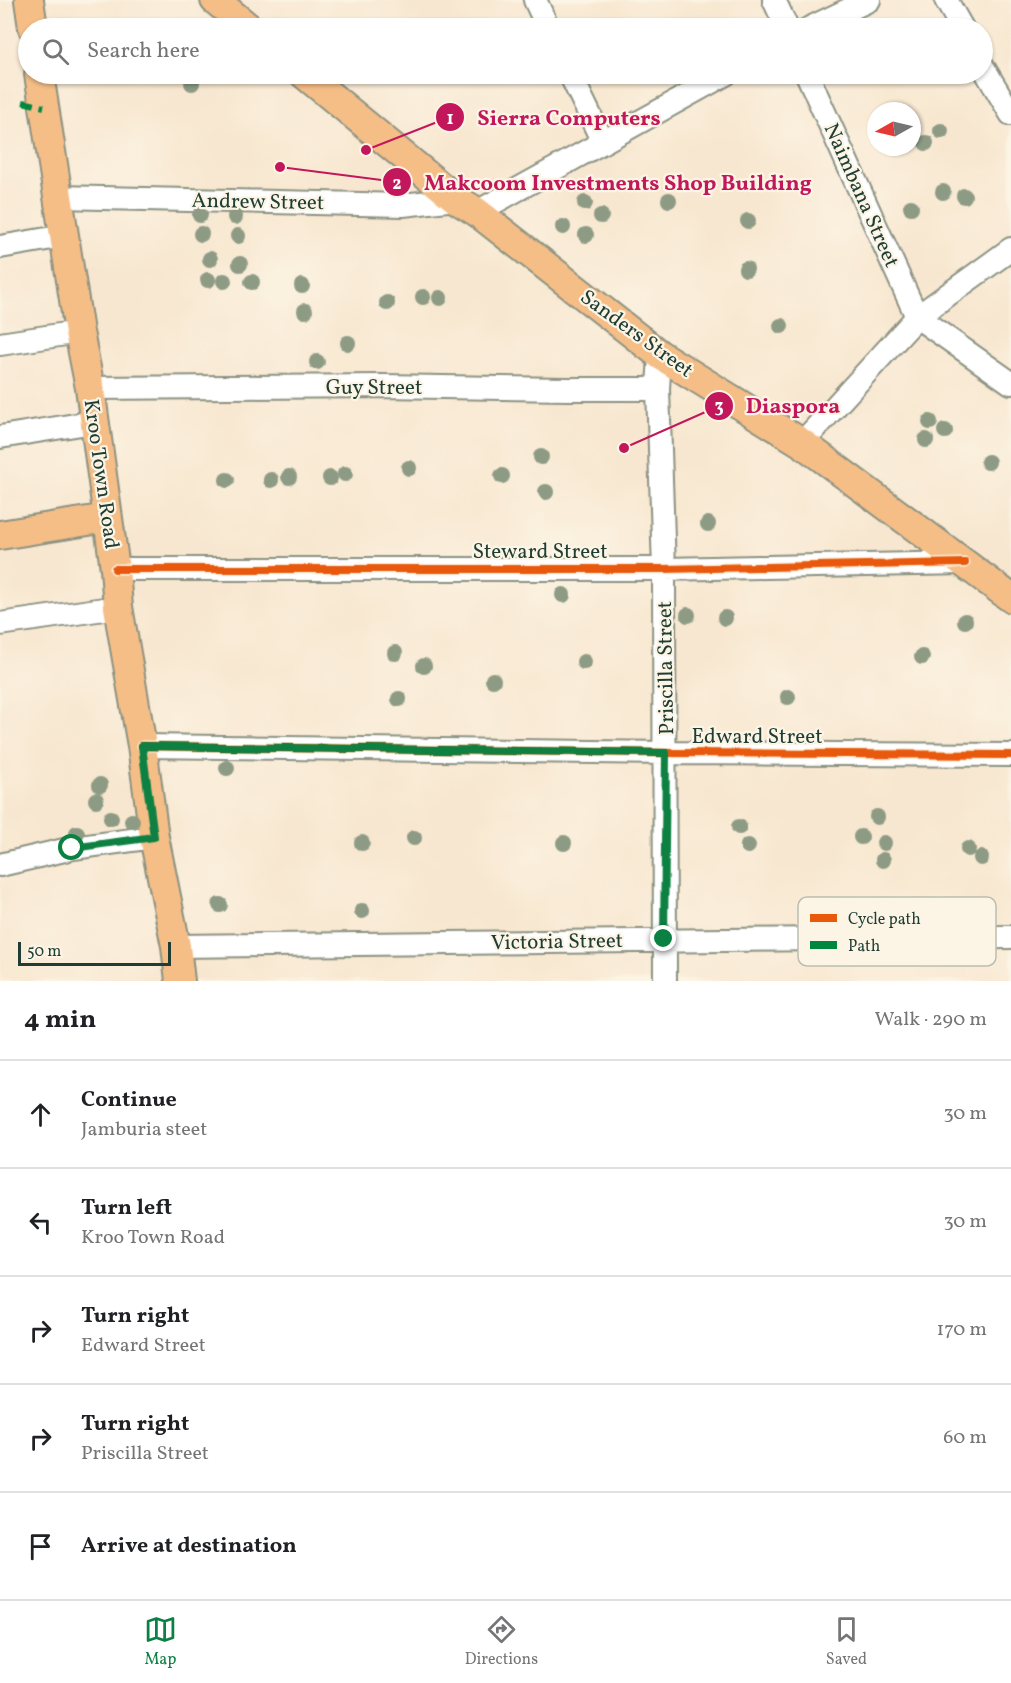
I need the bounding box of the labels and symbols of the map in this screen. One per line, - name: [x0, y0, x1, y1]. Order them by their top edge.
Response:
- callout: Sierra Computers: [435, 97, 673, 137]
- north arrow: [867, 102, 921, 156]
- text: Sierra Computers: [477, 104, 661, 135]
- text: 1: [446, 107, 454, 132]
- street label: Naimbana Street: [816, 119, 905, 272]
- callout: Makcoom Investments Shop Building: [382, 162, 824, 202]
- text: Makcoom Investments Shop Building: [424, 169, 812, 200]
- text: 2: [392, 172, 402, 197]
- street label: Andrew Street: [191, 187, 325, 218]
- street label: Sanders Street: [574, 283, 699, 385]
- street label: Guy Street: [326, 374, 422, 403]
- callout: Diaspora: [704, 386, 853, 426]
- text: Diaspora: [746, 392, 840, 423]
- text: 3: [714, 395, 724, 420]
- street label: Kroo Town Road: [76, 397, 125, 551]
- street label: Steward Street: [472, 538, 608, 567]
- street label: Priscilla Street: [651, 601, 682, 735]
- street label: Edward Street: [691, 723, 823, 752]
- route start: [58, 834, 84, 860]
- legend: [798, 897, 996, 966]
- text: Cycle path: [848, 909, 921, 931]
- route end: [650, 925, 676, 951]
- street label: Victoria Street: [491, 927, 623, 958]
- text: Path: [848, 936, 880, 958]
- scale bar: [18, 939, 171, 966]

